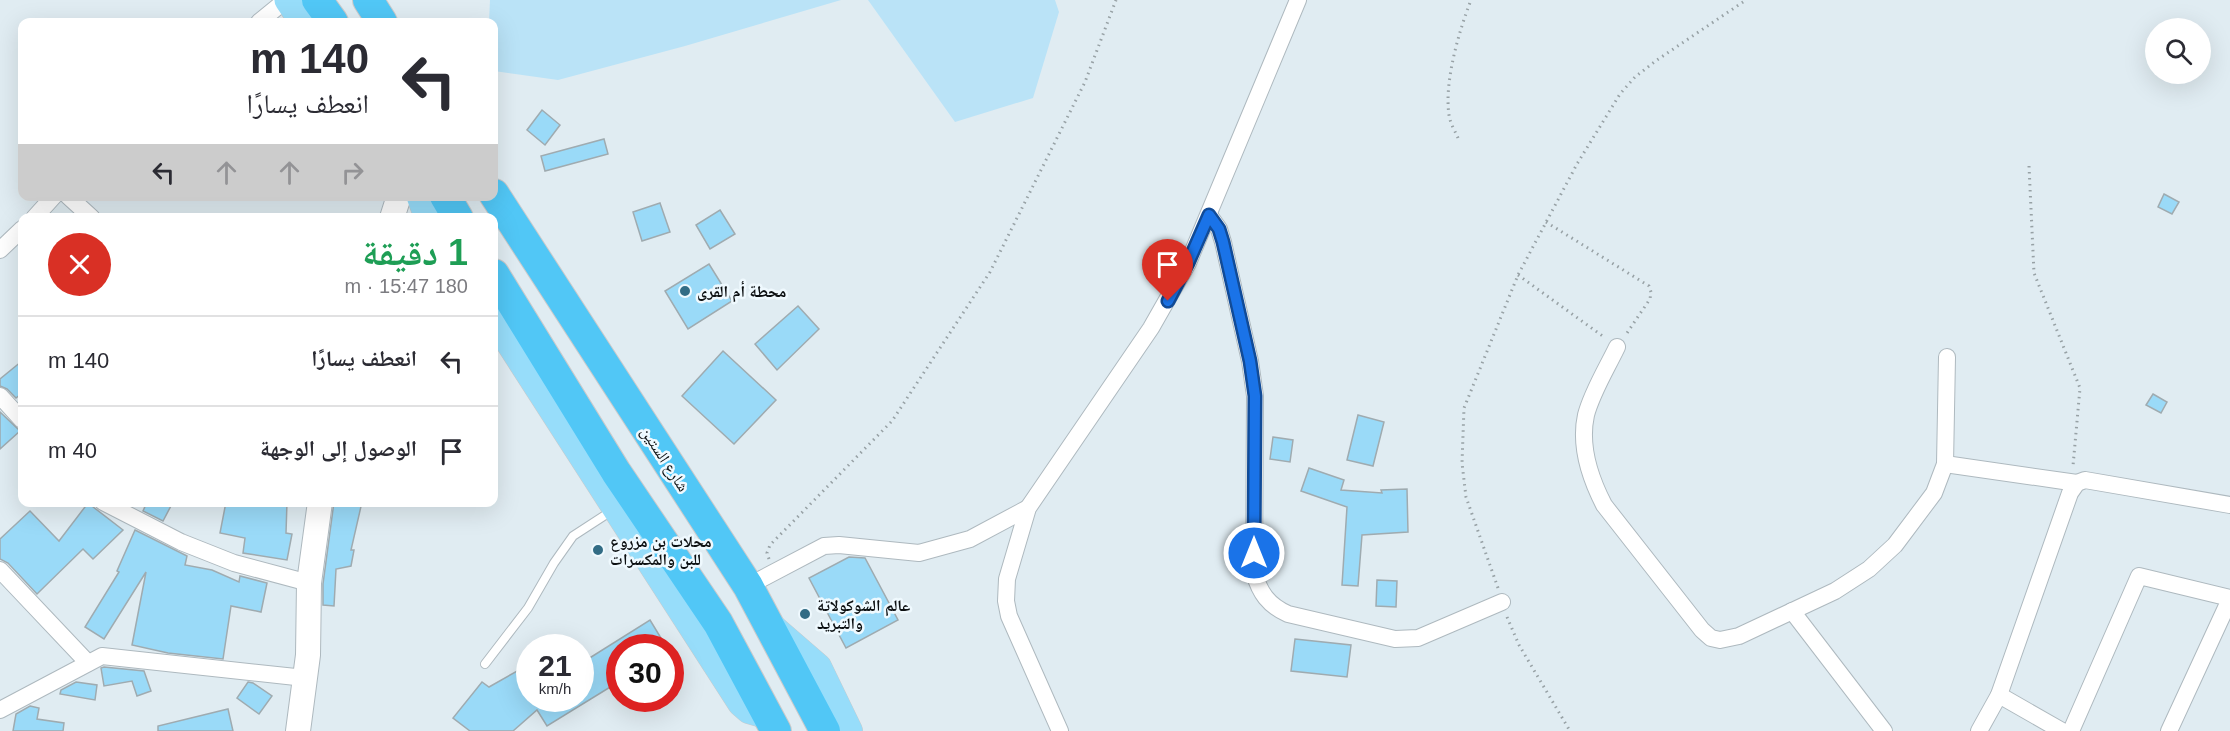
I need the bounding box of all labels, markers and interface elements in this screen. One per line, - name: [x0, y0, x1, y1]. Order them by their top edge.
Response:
- map controls: [2145, 18, 2211, 84]
- button: search: [2145, 18, 2211, 84]
- text: 140 m: [250, 35, 369, 82]
- icon: left: [390, 42, 468, 120]
- text: انعطف يسارًا: [247, 89, 369, 119]
- icon: left: [147, 156, 180, 189]
- icon: ahead: [210, 156, 243, 189]
- icon: ahead: [273, 156, 306, 189]
- icon: right: [336, 156, 369, 189]
- text: 1 دقيقة: [362, 232, 468, 273]
- button: close: [48, 233, 111, 296]
- pin: [1142, 239, 1193, 301]
- icon: arrive: [1151, 248, 1184, 281]
- text: 180 m · 15:47: [345, 275, 468, 297]
- place label: محطة أم القرى: [697, 281, 786, 303]
- marker: محطة أم القرى: [678, 284, 692, 298]
- icon: left: [435, 345, 468, 378]
- text: انعطف يسارًا: [311, 346, 417, 371]
- text: 140 m: [48, 348, 109, 373]
- street label: شارع الستين: [636, 424, 692, 496]
- icon: arrive: [435, 435, 468, 468]
- text: الوصول إلى الوجهة: [260, 436, 417, 461]
- text: 40 m: [48, 438, 97, 463]
- position arrow: [1222, 521, 1286, 585]
- place label: محلات بن مزروع للبن والمكسرات: [610, 533, 711, 569]
- marker: محلات بن مزروع للبن والمكسرات: [591, 543, 605, 557]
- place label: عالم الشوكولاتة والتبريد: [817, 597, 910, 632]
- marker: عالم الشوكولاتة والتبريد: [798, 607, 812, 621]
- speed limit sign: 30: [606, 634, 684, 712]
- text: 21: [538, 649, 572, 682]
- text: km/h: [539, 680, 571, 697]

